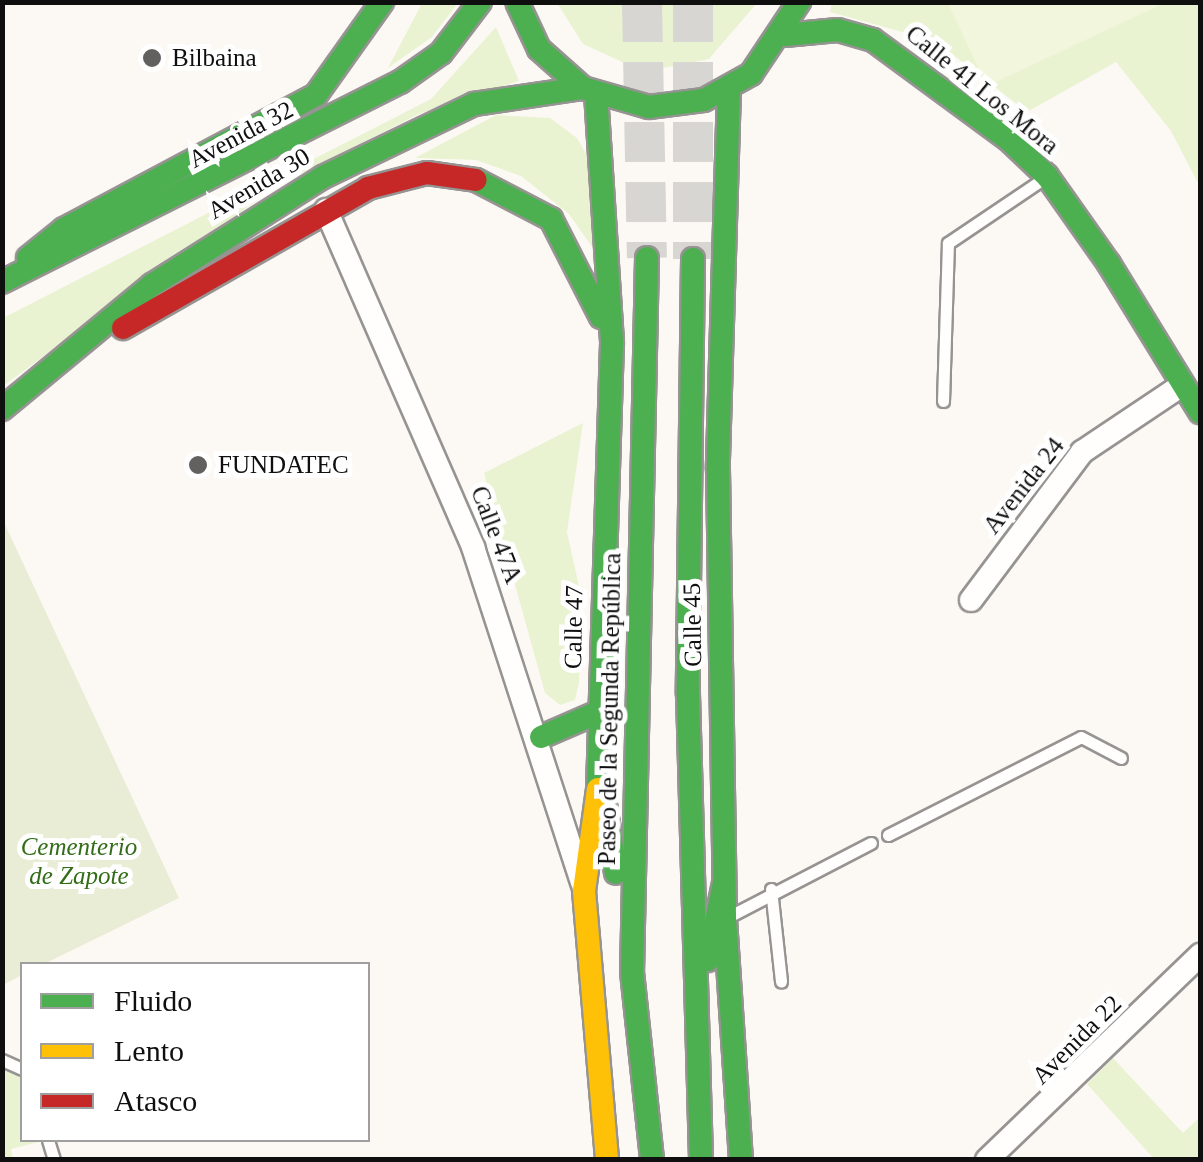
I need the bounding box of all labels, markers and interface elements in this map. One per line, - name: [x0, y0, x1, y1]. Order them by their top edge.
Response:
- street label: Calle 41 Los Mora: [899, 19, 1065, 161]
- place label: Bilbaina: [172, 43, 257, 73]
- marker: Bilbaina: [141, 47, 163, 69]
- street label: Avenida 32: [184, 95, 298, 175]
- street label: Avenida 30: [202, 142, 316, 226]
- street label: Avenida 24: [977, 432, 1071, 540]
- place label: FUNDATEC: [218, 450, 349, 480]
- marker: FUNDATEC: [187, 454, 209, 476]
- street label: Calle 47A: [464, 482, 528, 588]
- street label: Paseo de la Segunda República: [592, 553, 628, 865]
- street label: Calle 45: [677, 583, 709, 667]
- street label: Calle 47: [558, 585, 590, 669]
- park label: Cementerio de Zapote: [21, 833, 137, 892]
- legend: [20, 962, 370, 1142]
- text: Fluido: [114, 984, 192, 1017]
- street label: Avenida 22: [1026, 989, 1128, 1091]
- text: Lento: [114, 1034, 184, 1067]
- text: Atasco: [114, 1084, 197, 1117]

